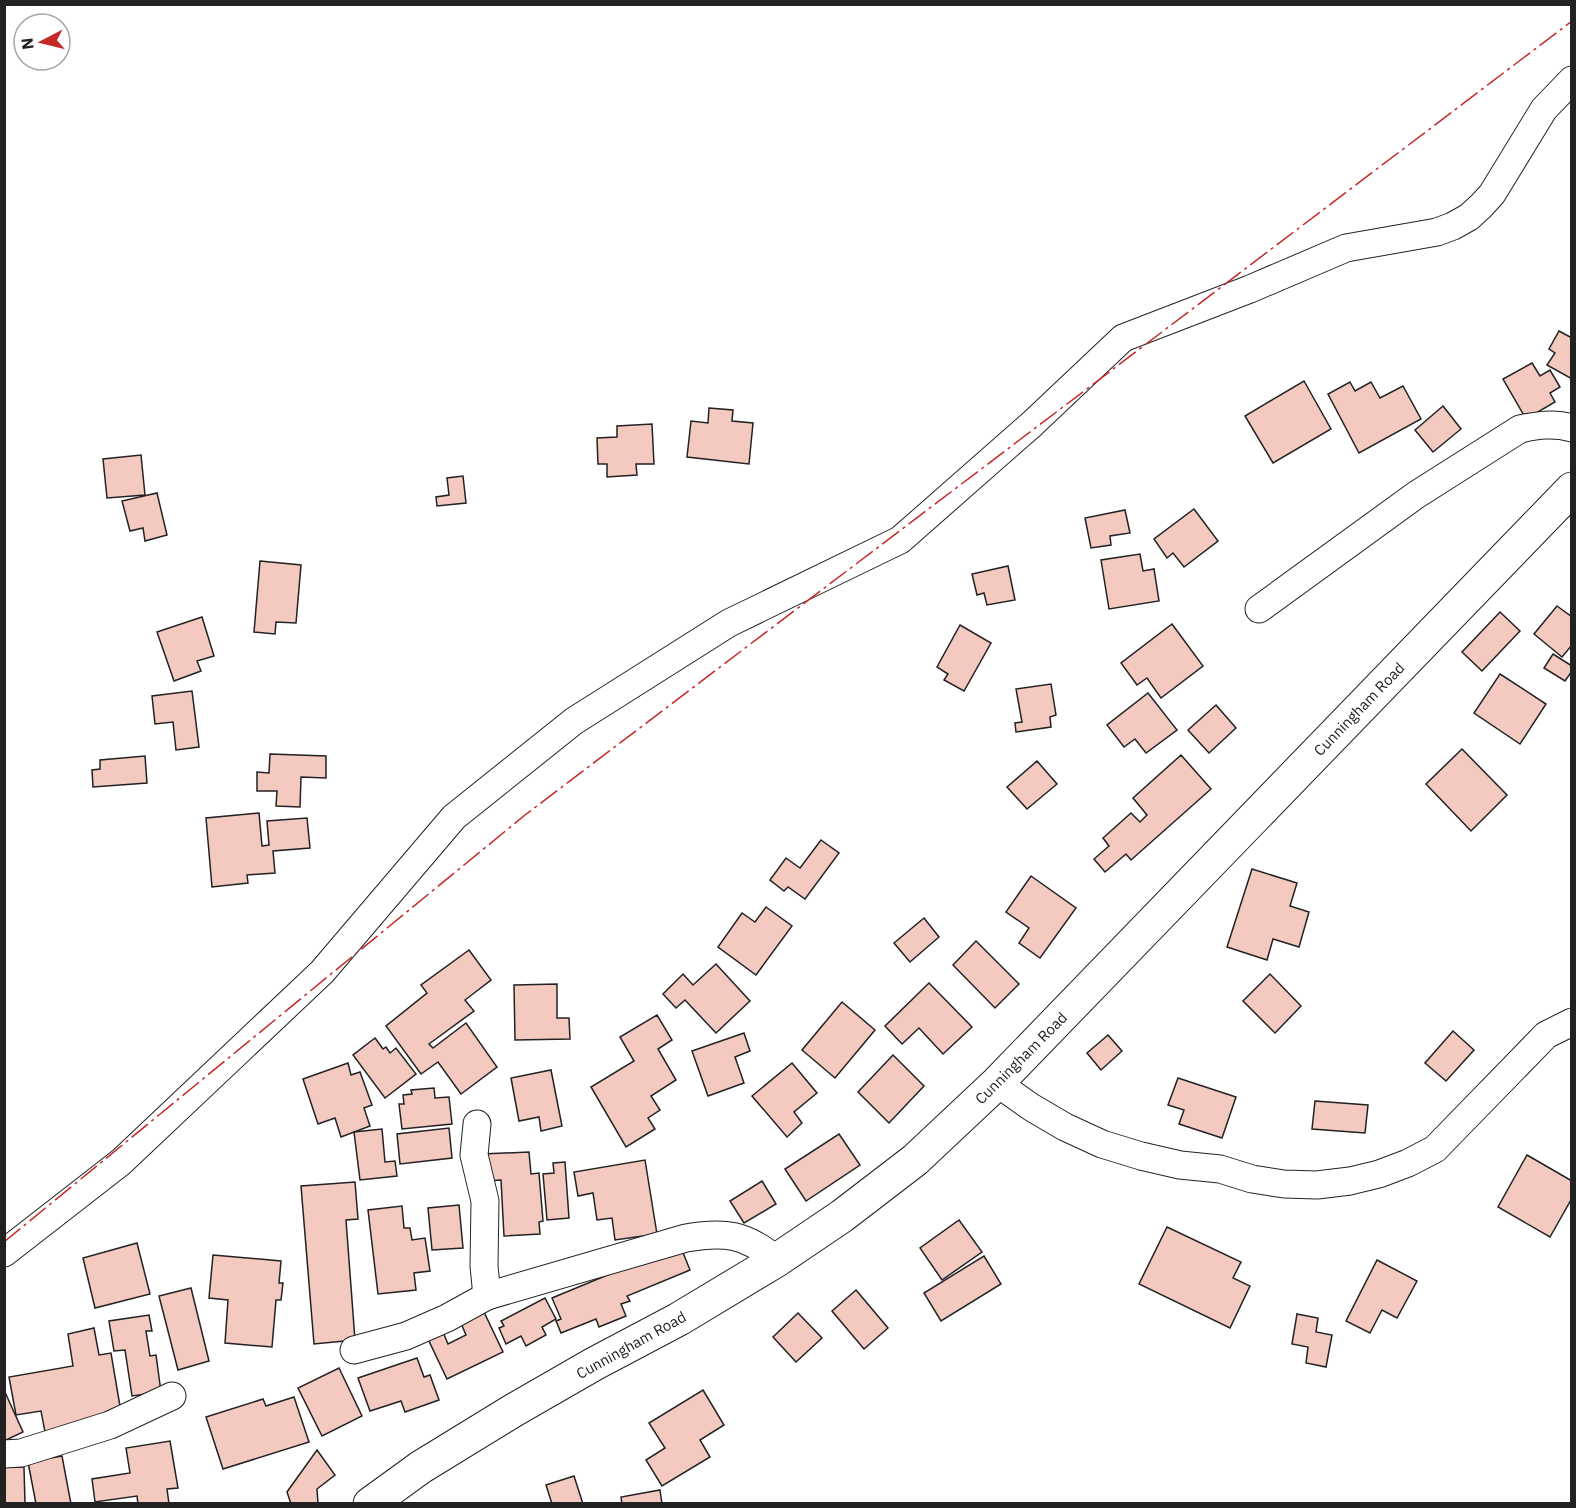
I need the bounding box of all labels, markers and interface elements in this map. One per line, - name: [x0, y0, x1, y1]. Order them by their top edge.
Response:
- north arrow: [12, 12, 72, 72]
- text: N: [16, 37, 38, 51]
- street label: Cunningham Road: [1310, 658, 1408, 760]
- street label: Cunningham Road: [971, 1008, 1071, 1108]
- street label: Cunningham Road: [573, 1307, 689, 1383]

